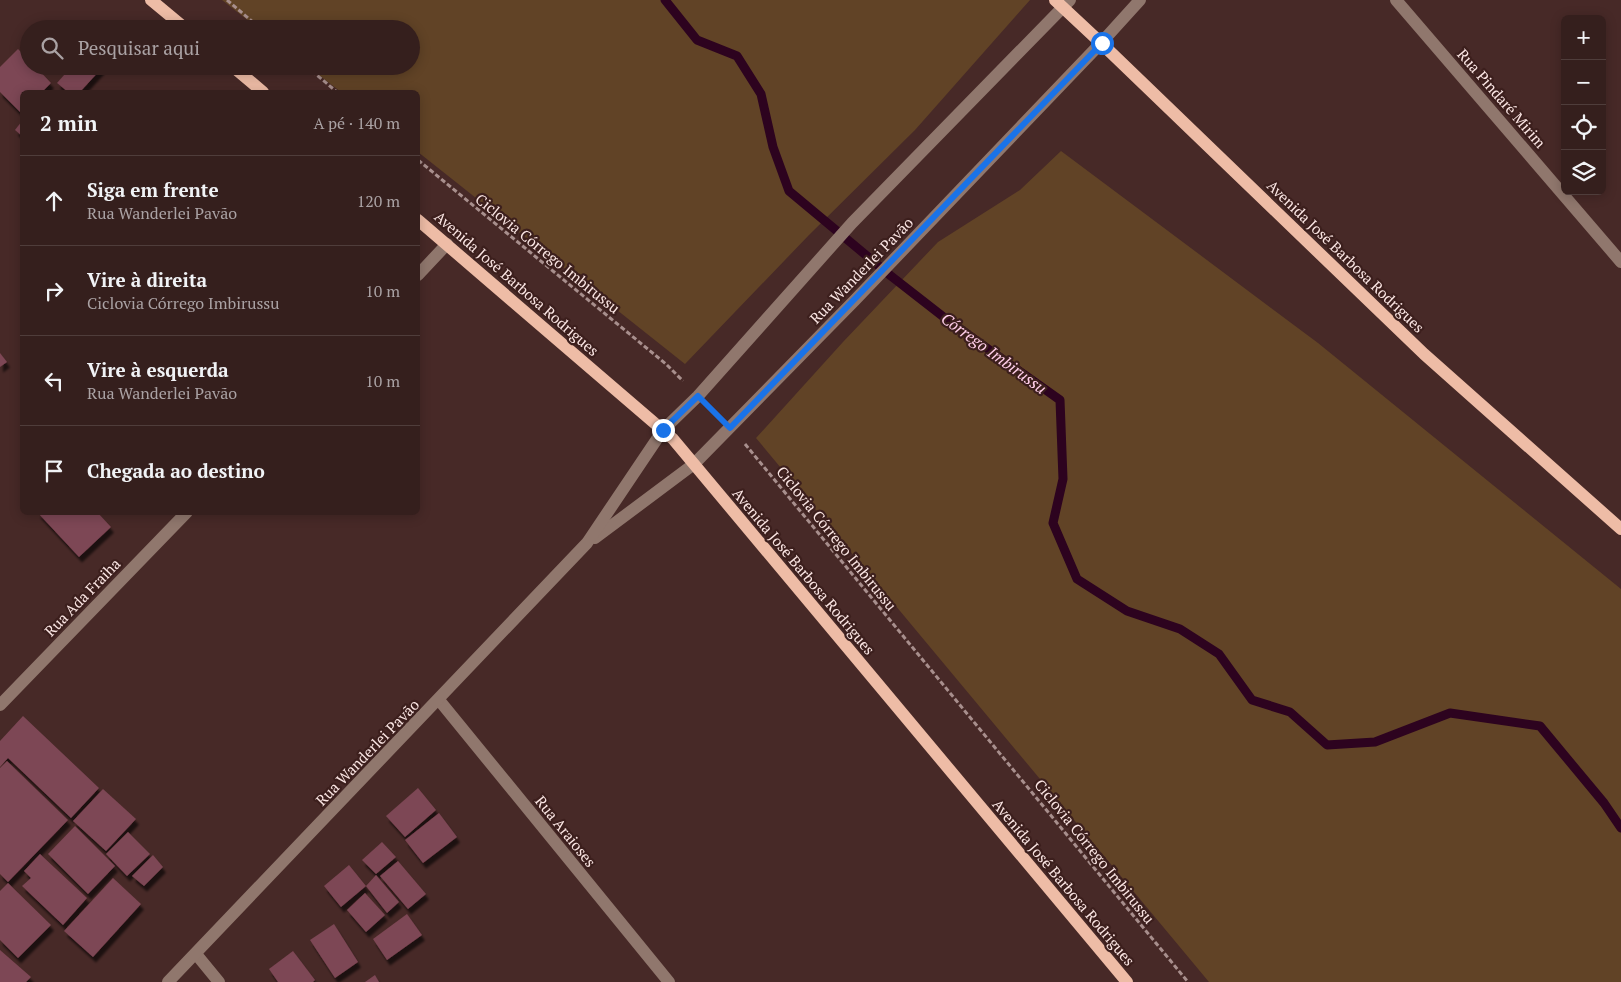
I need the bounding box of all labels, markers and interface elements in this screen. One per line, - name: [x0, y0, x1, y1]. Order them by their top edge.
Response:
- map controls: [1561, 15, 1606, 195]
- button: +: [1561, 15, 1606, 60]
- search box: [20, 20, 420, 75]
- route start: [1091, 32, 1114, 55]
- icon: search: [38, 34, 66, 62]
- text: Pesquisar aqui: [78, 35, 200, 60]
- street label: Rua Pindaré Mirim: [1453, 44, 1551, 152]
- button: −: [1561, 60, 1606, 105]
- button: locate: [1561, 105, 1606, 150]
- text: 2 min: [40, 109, 97, 137]
- text: A pé · 140 m: [313, 112, 400, 134]
- button: layers: [1561, 150, 1606, 195]
- street label: Avenida José Barbosa Rodrigues: [1263, 175, 1429, 337]
- text: Siga em frente: [87, 177, 219, 202]
- icon: ahead: [40, 187, 68, 215]
- street label: Ciclovia Córrego Imbirussu: [472, 188, 625, 318]
- text: 120 m: [357, 190, 400, 212]
- text: Rua Wanderlei Pavão: [87, 202, 237, 224]
- street label: Avenida José Barbosa Rodrigues: [431, 206, 603, 360]
- street label: Rua Wanderlei Pavão: [805, 212, 917, 328]
- text: Vire à direita: [87, 267, 207, 292]
- icon: right: [40, 277, 68, 305]
- text: 10 m: [365, 280, 400, 302]
- text: Ciclovia Córrego Imbirussu: [87, 292, 279, 314]
- water label: Córrego Imbirussu: [937, 307, 1051, 399]
- text: Vire à esquerda: [87, 357, 229, 382]
- icon: left: [40, 367, 68, 395]
- text: 10 m: [365, 370, 400, 392]
- text: Rua Wanderlei Pavão: [87, 382, 237, 404]
- route end: [652, 419, 675, 442]
- icon: arrive: [40, 457, 68, 485]
- text: Chegada ao destino: [87, 458, 265, 483]
- street label: Ciclovia Córrego Imbirussu: [772, 462, 902, 615]
- street label: Avenida José Barbosa Rodrigues: [728, 484, 880, 658]
- street label: Rua Ada Fraiha: [40, 553, 125, 640]
- street label: Rua Wanderlei Pavão: [311, 694, 423, 810]
- street label: Ciclovia Córrego Imbirussu: [1030, 775, 1160, 928]
- street label: Rua Araioses: [531, 791, 601, 871]
- street label: Avenida José Barbosa Rodrigues: [988, 795, 1140, 969]

